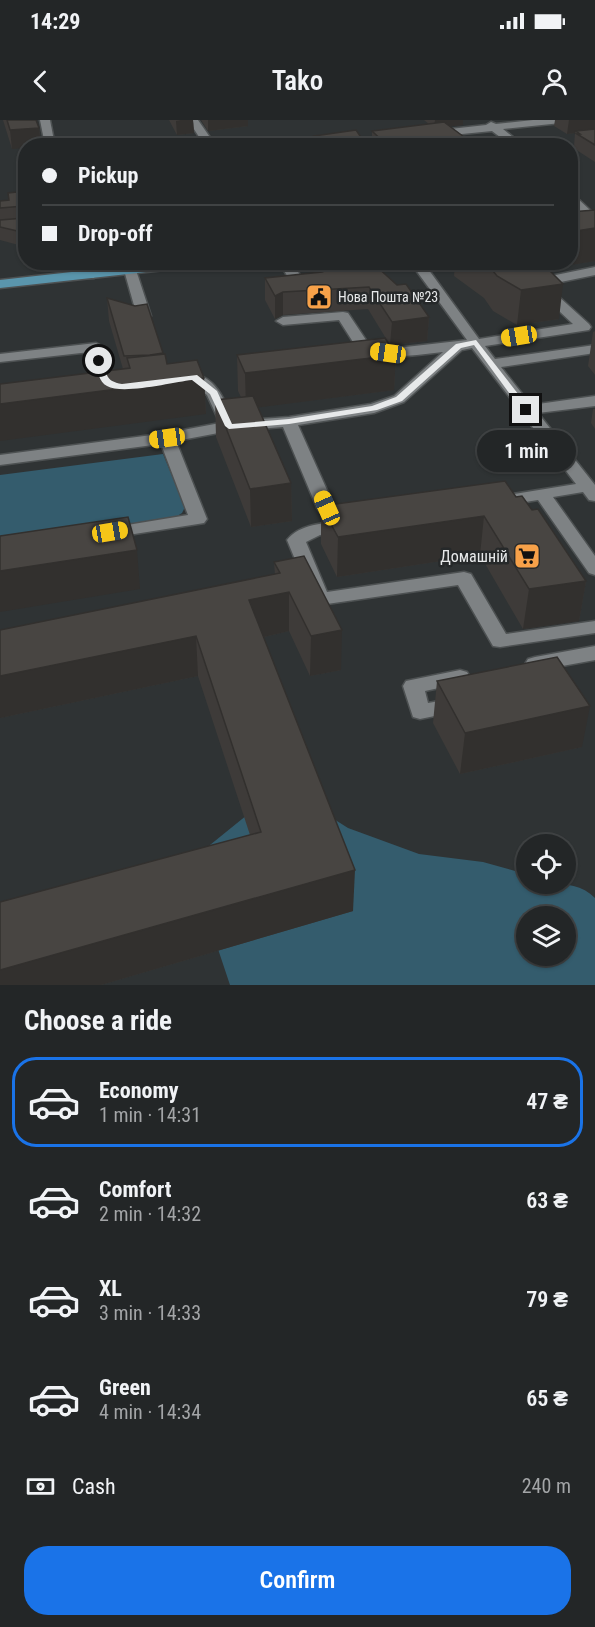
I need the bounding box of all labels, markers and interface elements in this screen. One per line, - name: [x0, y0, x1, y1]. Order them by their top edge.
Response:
- text: 14:29: [30, 9, 81, 34]
- icon: back: [24, 65, 57, 98]
- text: Tako: [272, 65, 323, 97]
- icon: person: [538, 65, 571, 98]
- text: Pickup: [78, 163, 138, 188]
- text: Drop-off: [78, 221, 152, 246]
- public building icon: Нова Пошта №23: [304, 282, 334, 312]
- place label: Нова Пошта №23: [338, 289, 438, 305]
- car: [500, 324, 538, 348]
- car: [369, 342, 407, 364]
- route start: [85, 347, 112, 374]
- route end: [512, 396, 539, 423]
- car: [148, 427, 186, 449]
- callout: 1 min: [476, 431, 576, 473]
- text: 1 min: [504, 439, 549, 463]
- car: [311, 488, 343, 528]
- car: [91, 520, 129, 544]
- supermarket icon: Домашній: [512, 541, 542, 571]
- place label: Домашній: [440, 547, 508, 566]
- map controls: [516, 834, 576, 966]
- button: locate: [516, 834, 576, 894]
- button: layers: [516, 906, 576, 966]
- text: Choose a ride: [24, 1005, 172, 1037]
- icon: car: [27, 1075, 81, 1129]
- text: Economy: [99, 1078, 179, 1103]
- text: 47 ₴: [526, 1089, 568, 1114]
- text: 1 min · 14:31: [99, 1103, 201, 1127]
- icon: car: [27, 1174, 81, 1228]
- text: Comfort: [99, 1177, 172, 1202]
- text: 63 ₴: [526, 1188, 568, 1213]
- text: 2 min · 14:32: [99, 1202, 201, 1226]
- icon: car: [27, 1273, 81, 1327]
- text: XL: [99, 1276, 122, 1301]
- text: 79 ₴: [526, 1287, 568, 1312]
- text: 3 min · 14:33: [99, 1301, 201, 1325]
- icon: car: [27, 1372, 81, 1426]
- text: Green: [99, 1375, 151, 1400]
- text: 65 ₴: [526, 1386, 568, 1411]
- text: 4 min · 14:34: [99, 1400, 201, 1424]
- icon: cash: [24, 1470, 57, 1503]
- text: Cash: [72, 1474, 116, 1499]
- text: 240 m: [522, 1474, 571, 1498]
- button: Confirm: [24, 1546, 571, 1615]

